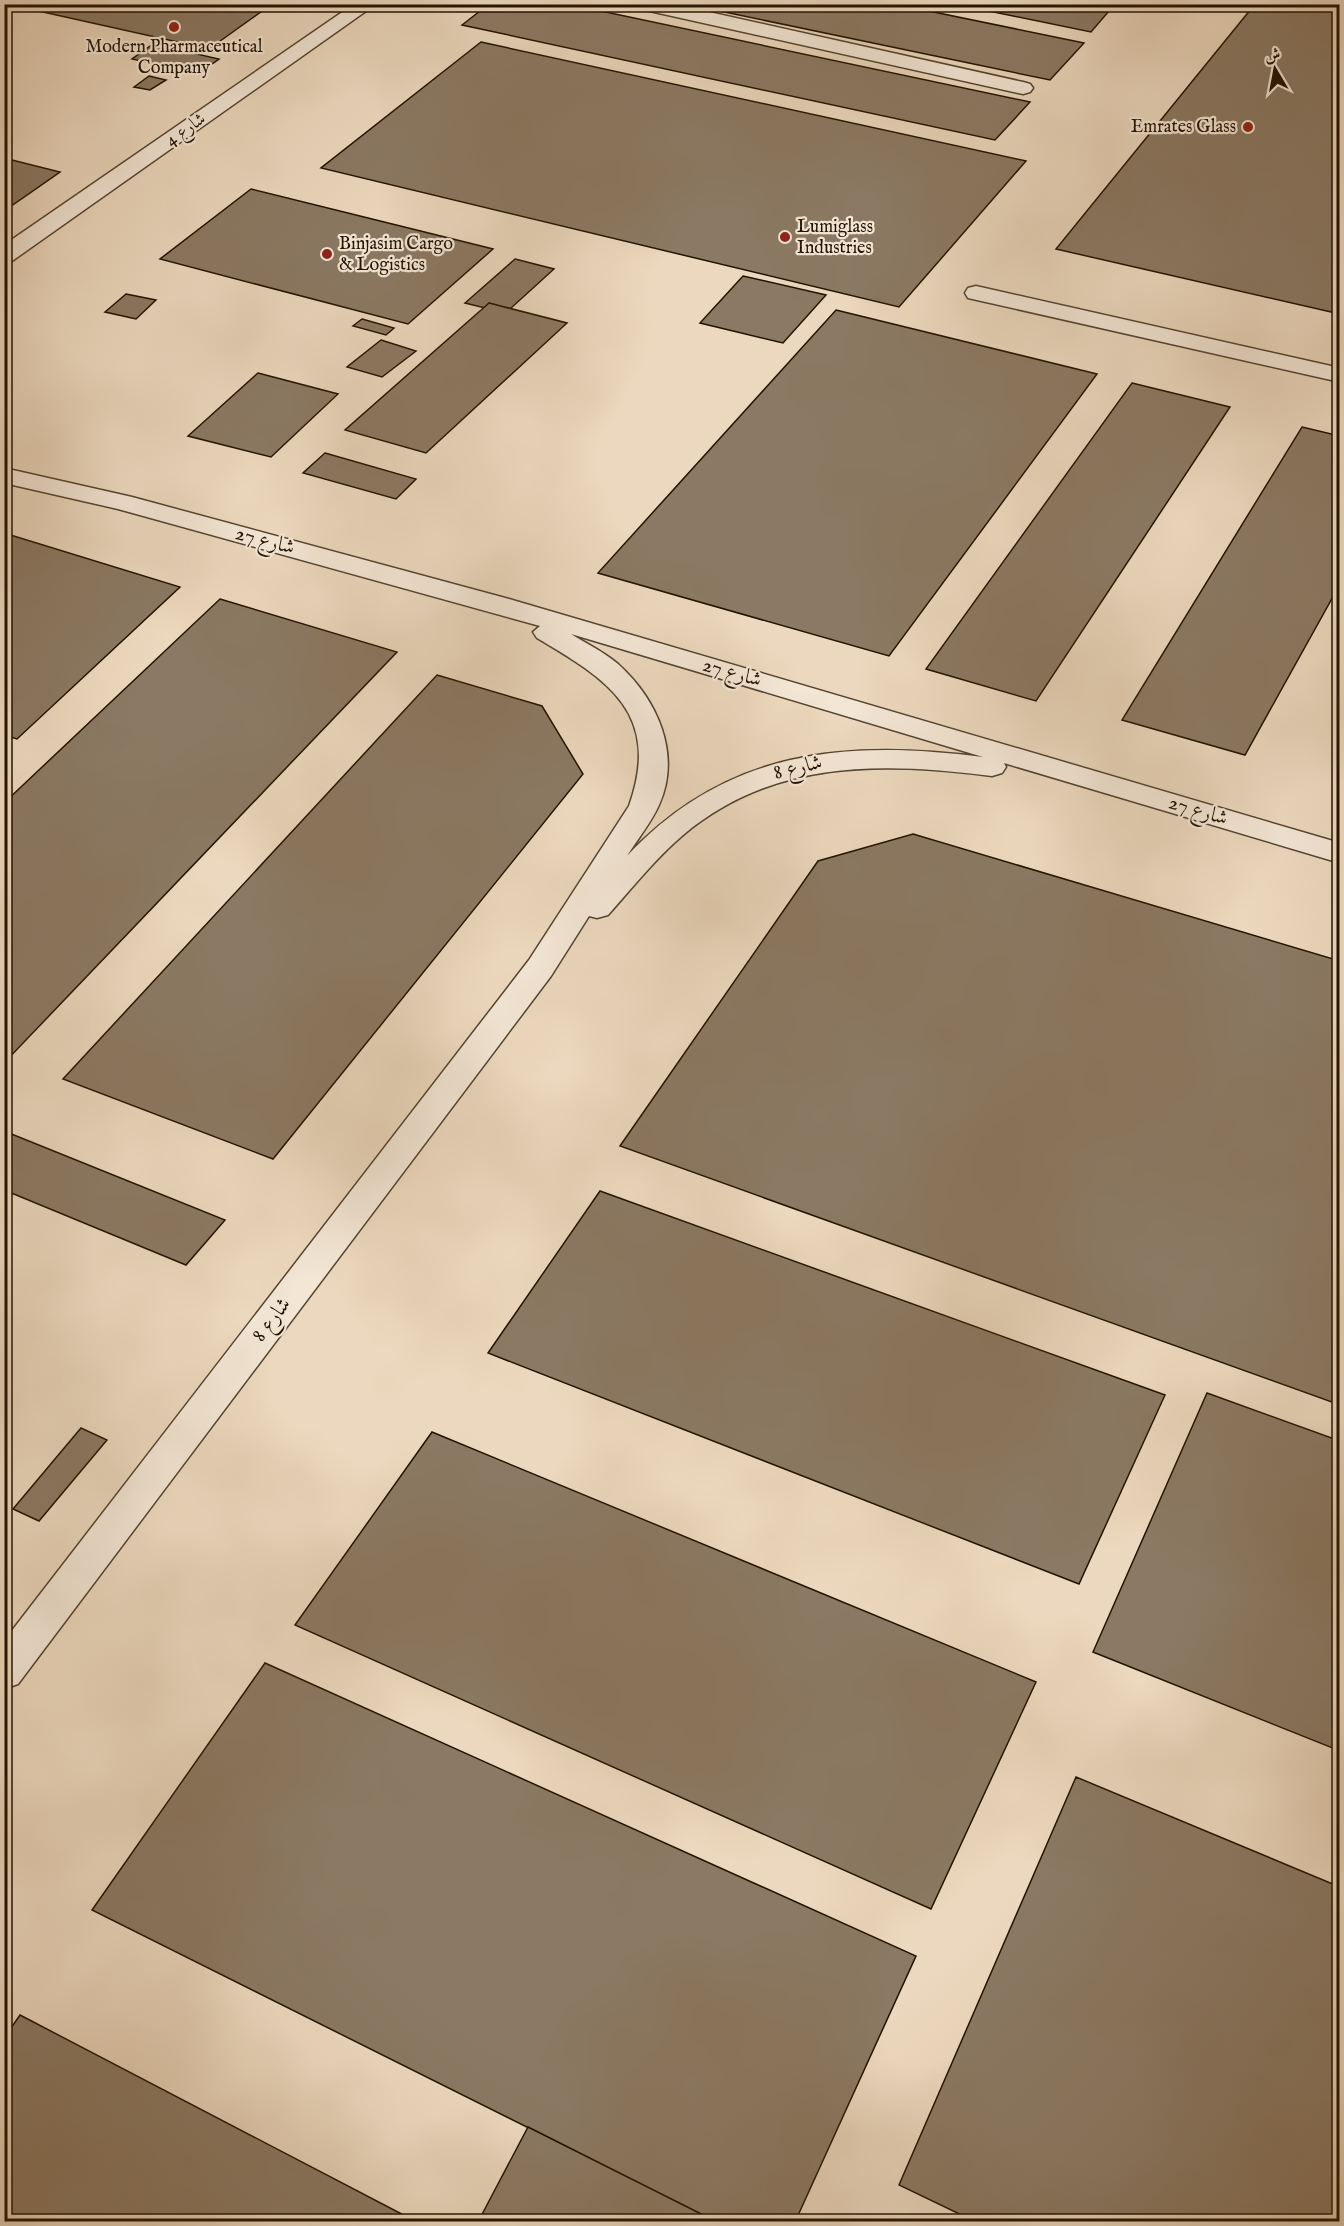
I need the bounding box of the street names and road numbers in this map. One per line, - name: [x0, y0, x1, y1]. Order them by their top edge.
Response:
- street label: شارع 4: [161, 108, 212, 154]
- street label: شارع 27: [232, 520, 298, 565]
- street label: شارع 27: [698, 652, 765, 697]
- street label: شارع 8: [771, 749, 826, 790]
- street label: شارع 27: [1164, 789, 1231, 836]
- street label: شارع 8: [246, 1292, 300, 1350]

